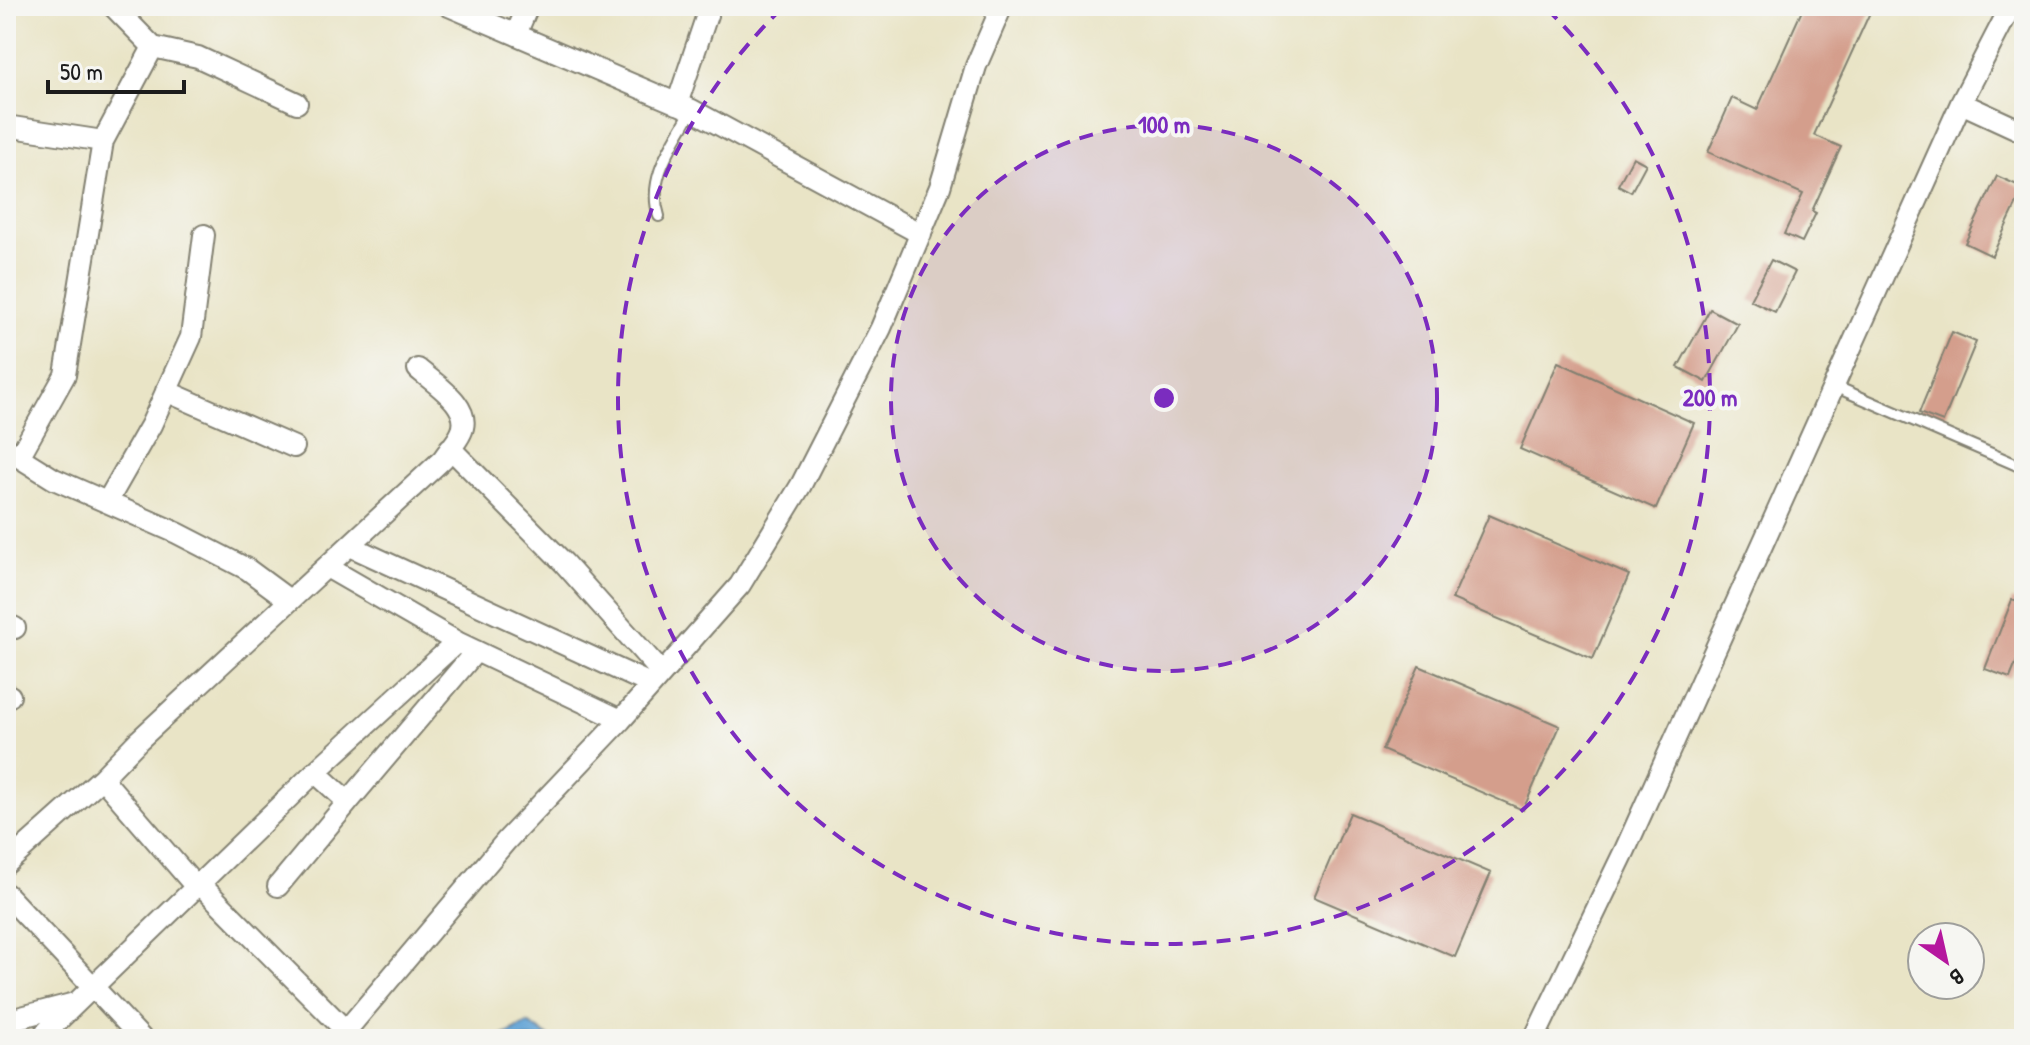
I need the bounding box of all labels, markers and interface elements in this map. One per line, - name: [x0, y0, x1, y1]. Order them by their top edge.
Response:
- scale bar: [48, 44, 184, 94]
- text: 50 m: [60, 55, 103, 87]
- text: 100 m: [1138, 108, 1190, 140]
- text: 200 m: [1683, 381, 1737, 413]
- centre of rings: [1150, 384, 1178, 412]
- north arrow: [1906, 921, 1986, 1001]
- text: B: [1944, 962, 1970, 993]

